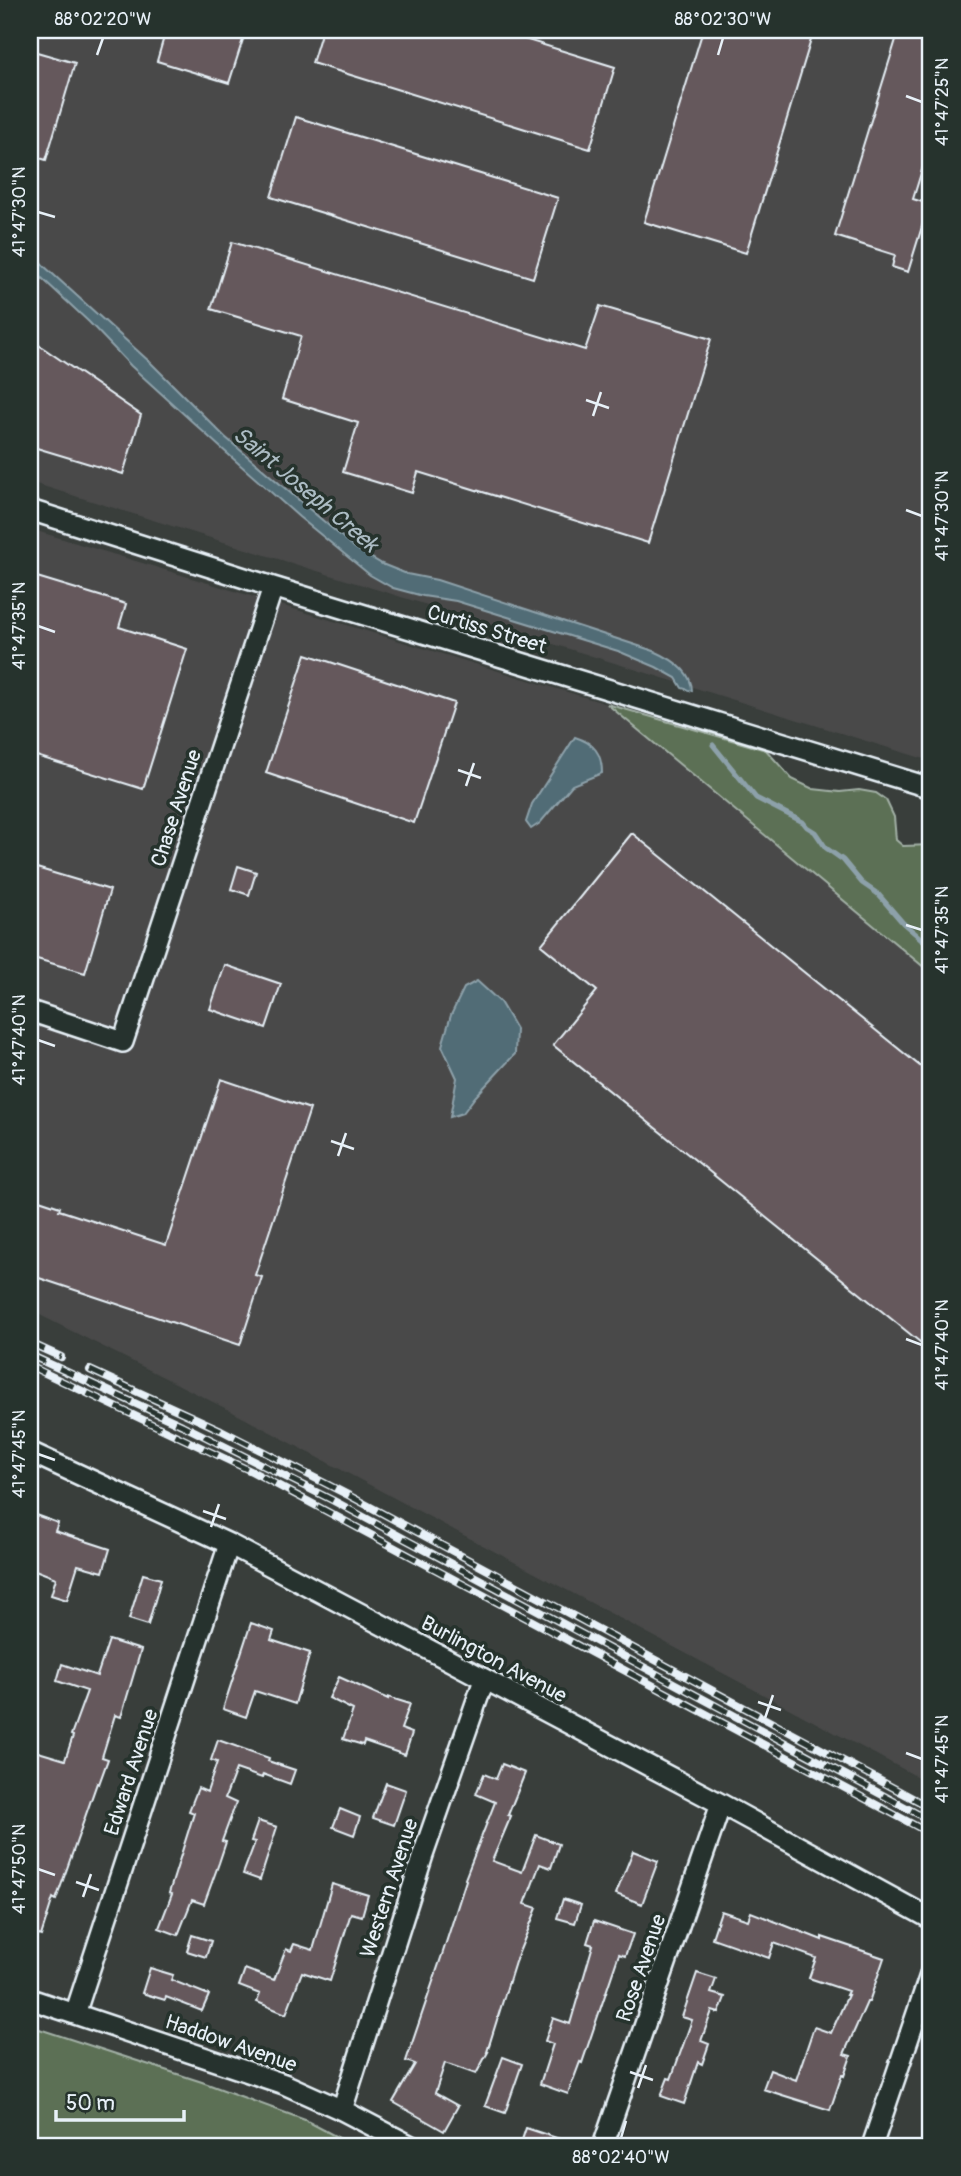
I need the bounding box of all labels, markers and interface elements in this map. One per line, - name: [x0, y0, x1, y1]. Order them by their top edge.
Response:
- text: 88°02'20"W: [55, 8, 151, 31]
- text: 88°02'30"W: [675, 8, 771, 31]
- text: 41°47'25"N: [931, 58, 954, 146]
- text: 41°47'30"N: [8, 167, 31, 257]
- water label: Saint Joseph Creek: [227, 420, 386, 560]
- text: 41°47'30"N: [931, 471, 954, 561]
- text: 41°47'35"N: [8, 582, 31, 670]
- street label: Curtiss Street: [424, 599, 550, 661]
- street label: Chase Avenue: [145, 746, 208, 870]
- text: 41°47'35"N: [931, 886, 954, 974]
- text: 41°47'40"N: [8, 994, 31, 1086]
- text: 41°47'40"N: [931, 1299, 954, 1391]
- text: 41°47'45"N: [8, 1410, 31, 1498]
- street label: Burlington Avenue: [416, 1610, 572, 1710]
- street label: Edward Avenue: [98, 1705, 165, 1839]
- text: 41°47'45"N: [931, 1715, 954, 1803]
- street label: Western Avenue: [354, 1814, 425, 1961]
- text: 41°47'50"N: [8, 1824, 31, 1914]
- street label: Rose Avenue: [610, 1910, 673, 2026]
- street label: Haddow Avenue: [161, 2008, 301, 2079]
- scale bar: [56, 2078, 184, 2122]
- text: 50 m: [66, 2090, 115, 2117]
- text: 88°02'40"W: [572, 2146, 670, 2169]

